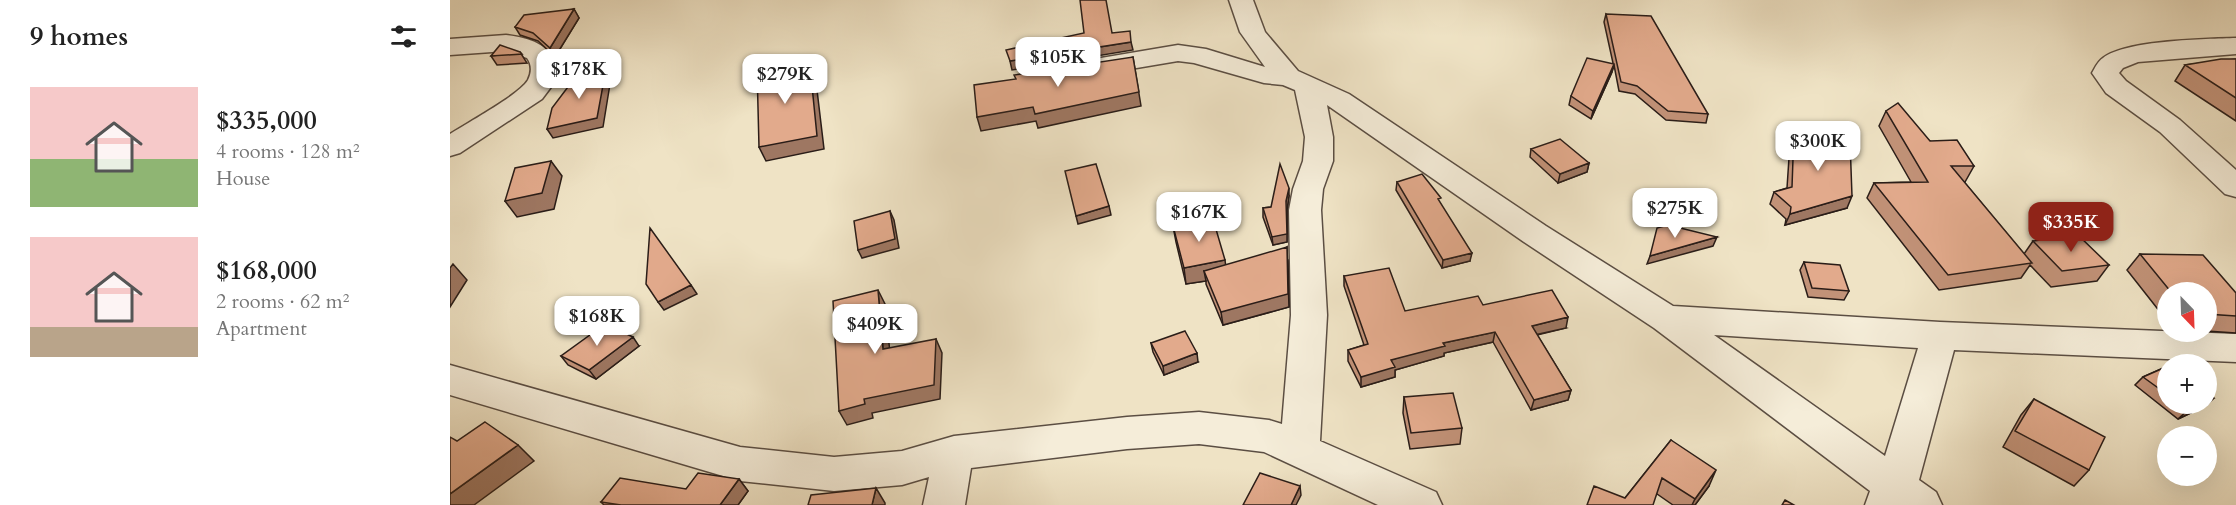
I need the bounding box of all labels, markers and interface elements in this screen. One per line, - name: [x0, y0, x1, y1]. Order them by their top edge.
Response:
- text: 9 homes: [30, 19, 128, 54]
- icon: filters: [387, 20, 420, 53]
- pin: $105K: [1016, 37, 1100, 88]
- text: $105K: [1029, 43, 1087, 70]
- pin: $178K: [537, 49, 621, 100]
- pin: $279K: [743, 54, 827, 105]
- text: $178K: [550, 55, 608, 82]
- text: $279K: [756, 60, 814, 87]
- text: $335,000: [216, 103, 317, 138]
- icon: home: [78, 111, 150, 183]
- pin: $300K: [1776, 121, 1860, 172]
- text: $300K: [1789, 127, 1847, 154]
- text: 4 rooms · 128 m²: [216, 138, 360, 165]
- text: House: [216, 165, 270, 192]
- pin: $275K: [1633, 188, 1717, 239]
- pin: $167K: [1157, 192, 1241, 243]
- text: $275K: [1646, 194, 1704, 221]
- text: $167K: [1170, 198, 1228, 225]
- pin: $335K: [2029, 202, 2113, 253]
- text: $335K: [2042, 208, 2100, 235]
- text: $168,000: [216, 253, 317, 288]
- icon: home: [78, 261, 150, 333]
- north arrow: [2157, 282, 2217, 342]
- map controls: [2157, 282, 2217, 486]
- text: 2 rooms · 62 m²: [216, 288, 349, 315]
- pin: $168K: [555, 296, 639, 347]
- text: $168K: [568, 302, 626, 329]
- pin: $409K: [833, 304, 917, 355]
- text: $409K: [846, 310, 904, 337]
- text: Apartment: [216, 315, 307, 342]
- button: +: [2157, 354, 2217, 414]
- button: −: [2157, 426, 2217, 486]

